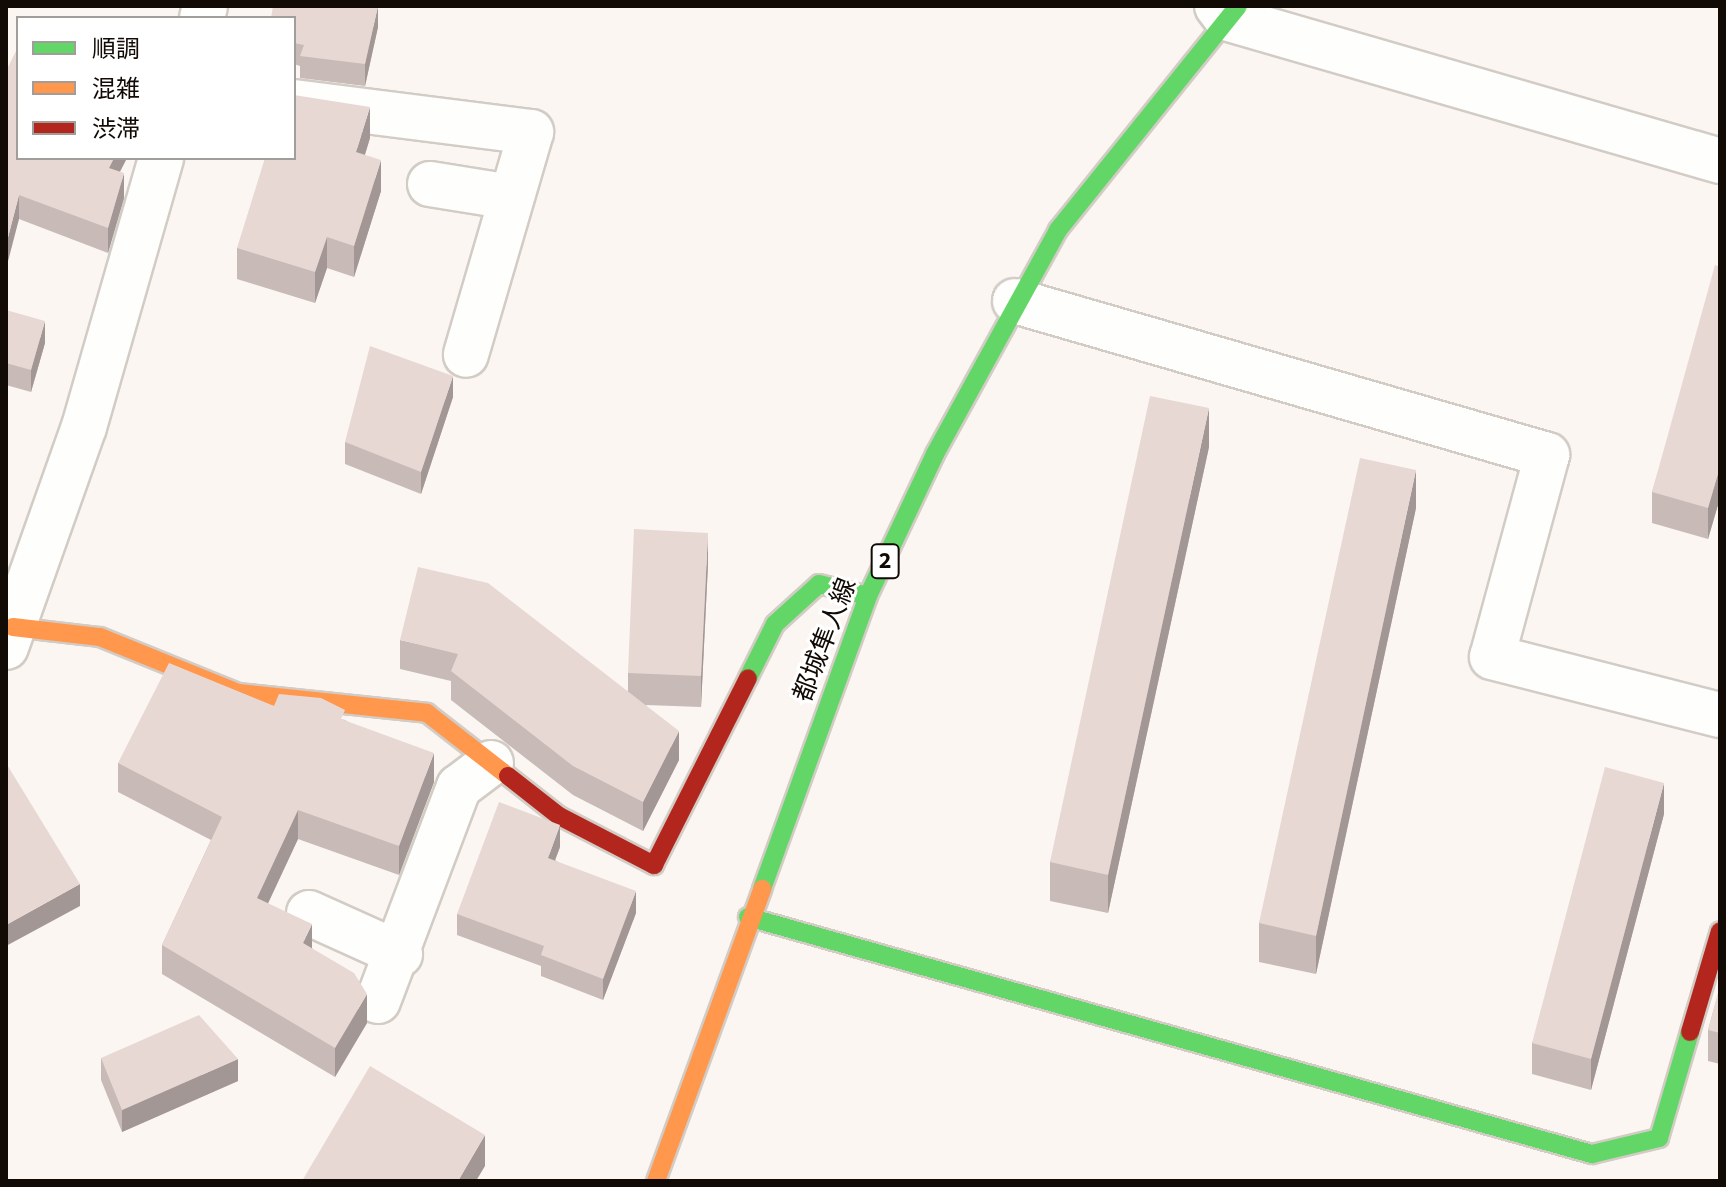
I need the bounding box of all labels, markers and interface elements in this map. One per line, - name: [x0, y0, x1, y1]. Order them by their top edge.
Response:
- legend: [16, 16, 296, 160]
- text: 順調: [92, 32, 140, 67]
- text: 混雑: [92, 72, 140, 107]
- text: 渋滞: [92, 112, 140, 147]
- road number: 2: [869, 541, 901, 581]
- street label: 都城隼人線: [787, 574, 863, 706]

